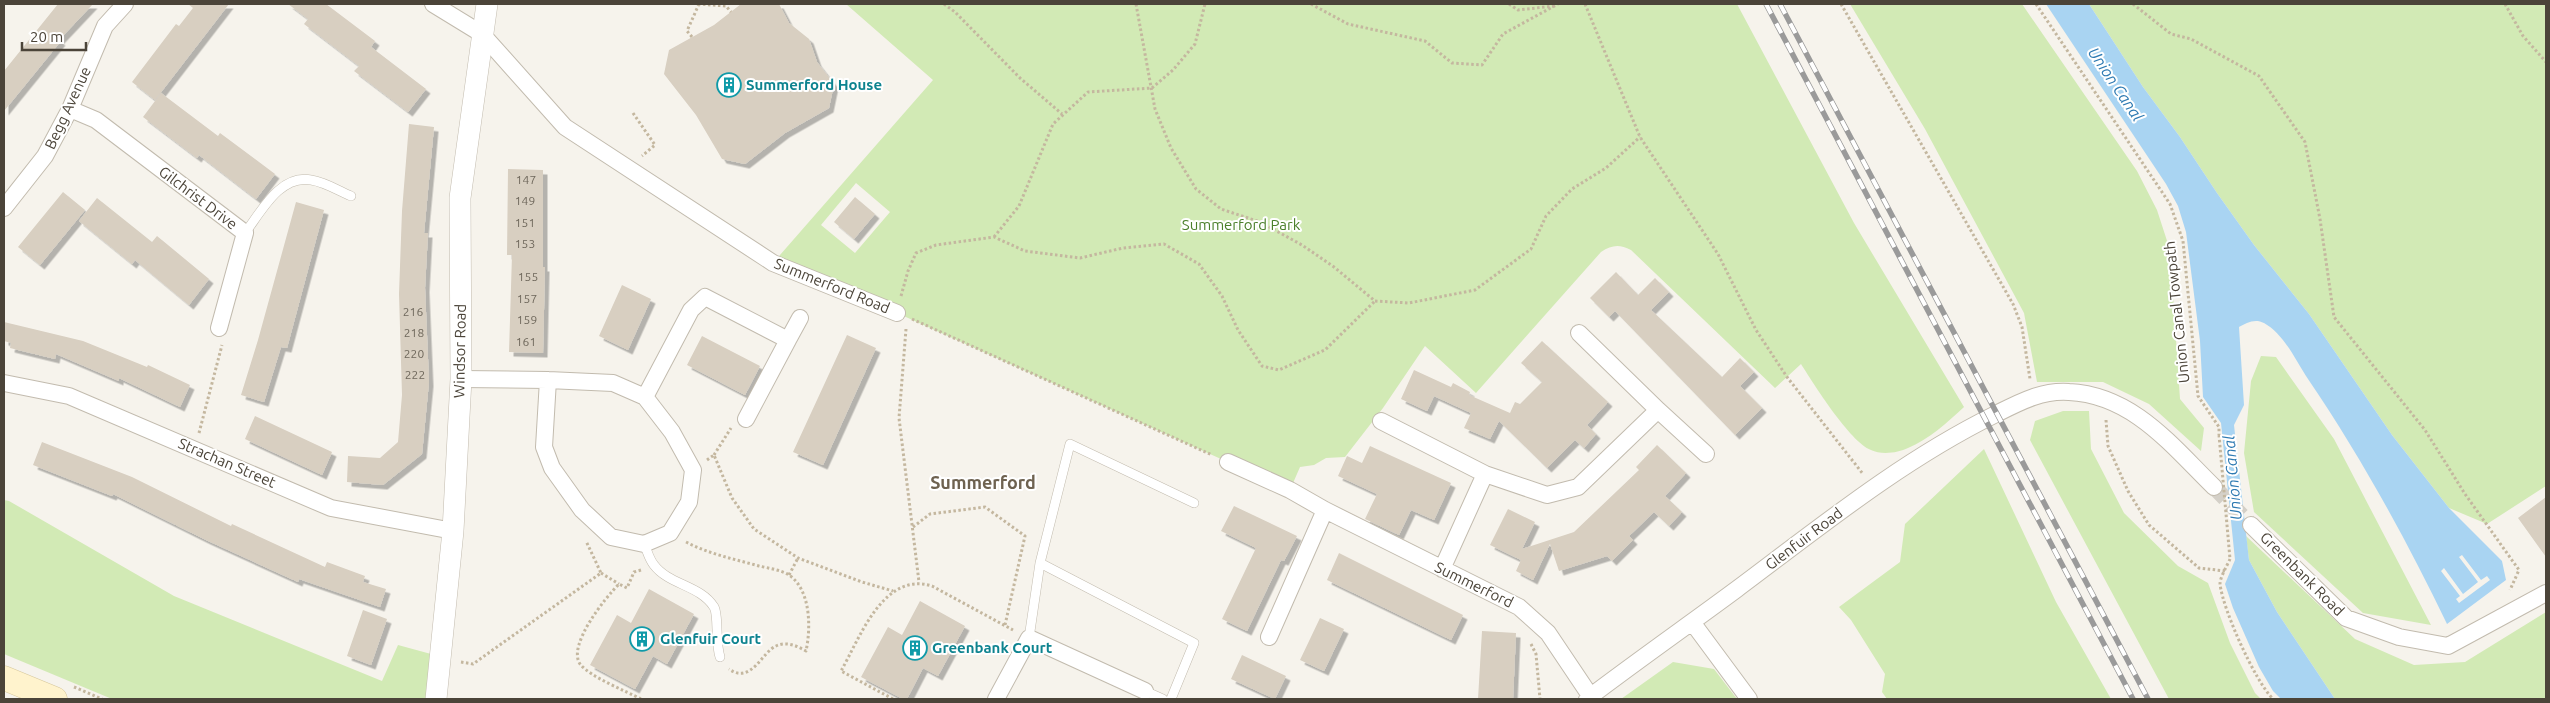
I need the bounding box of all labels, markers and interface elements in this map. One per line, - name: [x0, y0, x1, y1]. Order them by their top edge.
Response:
- scale bar: [22, 20, 86, 52]
- text: 20 m: [30, 28, 63, 45]
- water label: Union Canal: [2085, 44, 2148, 125]
- street label: Begg Avenue: [41, 64, 94, 152]
- building icon: Summerford House: [716, 72, 742, 98]
- place label: Summerford House: [746, 76, 882, 93]
- street label: Gilchrist Drive: [156, 163, 241, 233]
- house number: 147: [516, 173, 536, 186]
- house number: 149: [515, 194, 535, 207]
- house number: 151: [515, 216, 535, 229]
- park label: Summerford Park: [1182, 216, 1301, 233]
- house number: 153: [515, 237, 535, 250]
- street label: Union Canal Towpath: [2161, 240, 2192, 384]
- street label: Summerford Road: [772, 255, 892, 316]
- house number: 155: [518, 270, 538, 283]
- house number: 157: [517, 292, 537, 305]
- street label: Windsor Road: [450, 304, 469, 398]
- house number: 216: [403, 305, 423, 318]
- house number: 159: [517, 313, 537, 326]
- house number: 218: [404, 326, 424, 339]
- house number: 161: [516, 335, 536, 348]
- house number: 220: [404, 347, 424, 360]
- house number: 222: [405, 368, 425, 381]
- street label: Strachan Street: [176, 434, 279, 491]
- water label: Union Canal: [2219, 434, 2245, 521]
- district label: Summerford: [930, 472, 1036, 492]
- street label: Glenfuir Road: [1762, 504, 1846, 573]
- street label: Greenbank Road: [2257, 528, 2348, 619]
- street label: Summerford: [1432, 558, 1516, 611]
- building icon: Glenfuir Court: [629, 626, 655, 652]
- place label: Glenfuir Court: [660, 630, 762, 647]
- building icon: Greenbank Court: [902, 635, 928, 661]
- place label: Greenbank Court: [932, 639, 1053, 656]

